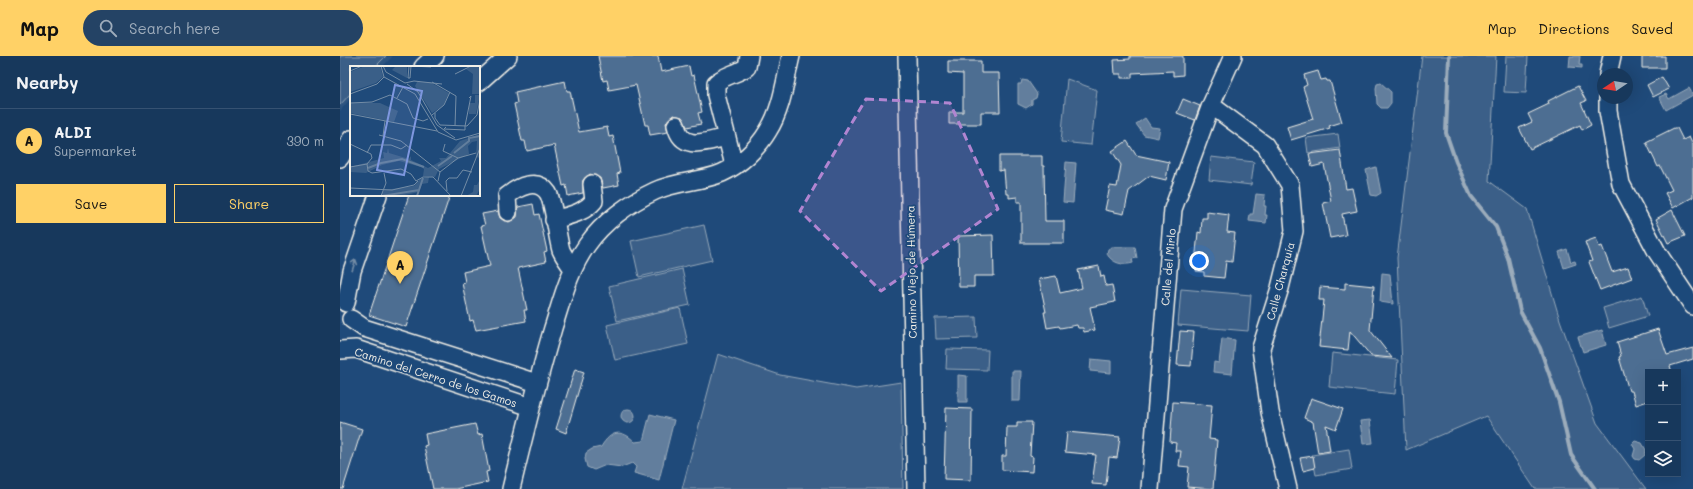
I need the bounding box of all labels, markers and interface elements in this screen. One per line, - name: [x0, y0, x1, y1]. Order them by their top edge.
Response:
- search box: [83, 10, 363, 46]
- text: Map: [20, 16, 59, 41]
- icon: search: [97, 17, 119, 39]
- text: Search here: [129, 18, 220, 38]
- text: Map: [1488, 19, 1516, 38]
- text: Directions: [1538, 19, 1609, 38]
- text: Saved: [1631, 19, 1673, 38]
- inset map: [350, 66, 480, 196]
- north arrow: [1597, 68, 1633, 104]
- text: Nearby: [16, 71, 78, 93]
- text: ALDI: [54, 122, 92, 142]
- text: A: [24, 132, 34, 149]
- text: 390 m: [286, 132, 324, 149]
- text: Supermarket: [54, 142, 137, 159]
- button: Save: [16, 184, 166, 223]
- button: Share: [174, 184, 324, 223]
- street label: Camino Viejo de Húmera: [902, 205, 920, 339]
- street label: Calle del Mirlo: [1157, 227, 1179, 306]
- street label: Calle Charquía: [1262, 240, 1298, 322]
- pin: A: [387, 251, 413, 284]
- your location: [1189, 251, 1209, 271]
- one-way arrow: [351, 259, 359, 271]
- street label: Camino del Cerro de los Gamos: [353, 344, 519, 410]
- map controls: [1645, 369, 1681, 477]
- button: +: [1645, 369, 1681, 405]
- button: −: [1645, 405, 1681, 441]
- button: layers: [1645, 441, 1681, 477]

